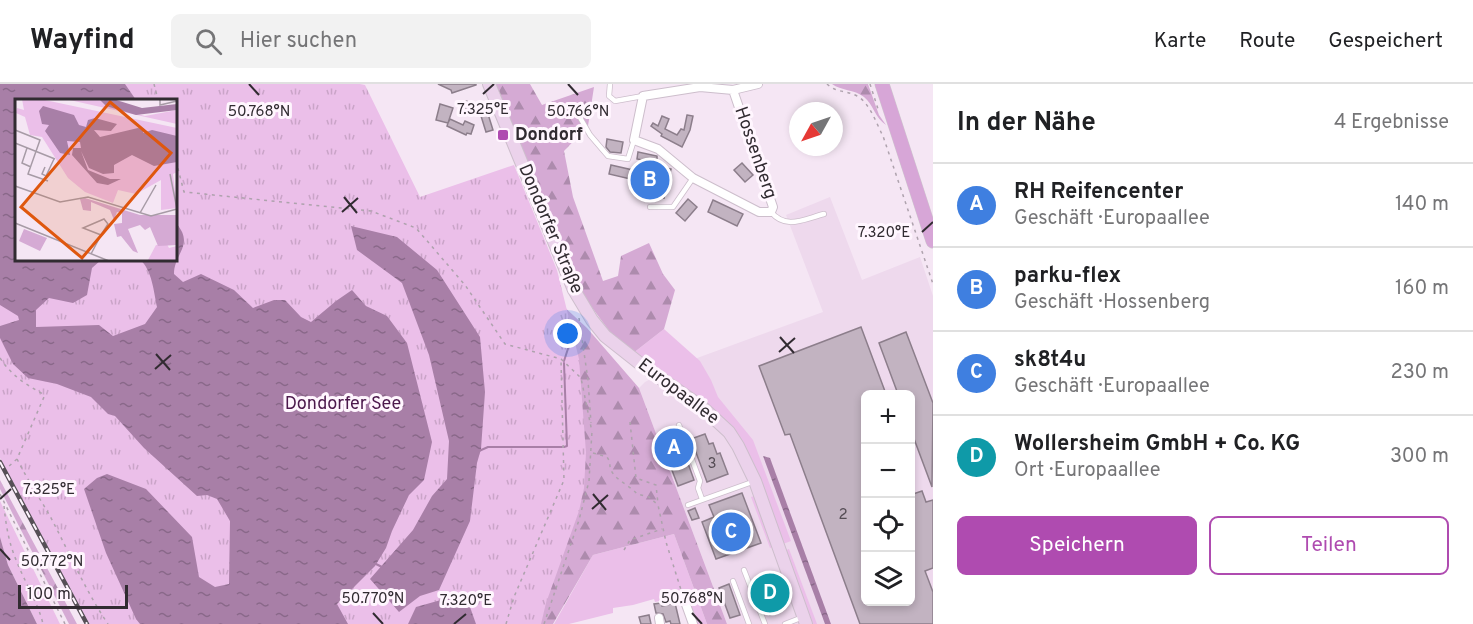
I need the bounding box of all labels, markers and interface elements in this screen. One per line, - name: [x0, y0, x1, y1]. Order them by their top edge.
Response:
- search box: [171, 14, 591, 68]
- text: Wayfind: [30, 23, 135, 59]
- icon: search: [192, 25, 225, 58]
- text: Hier suchen: [240, 28, 357, 55]
- text: Karte: [1154, 28, 1206, 55]
- text: Route: [1239, 28, 1295, 55]
- text: Gespeichert: [1328, 28, 1443, 55]
- inset map: [15, 99, 177, 261]
- text: 7.325°E: [457, 101, 509, 120]
- north arrow: [789, 102, 843, 156]
- text: 50.768°N: [228, 103, 290, 122]
- text: 50.766°N: [547, 103, 609, 122]
- street label: Hossenberg: [728, 104, 782, 202]
- text: In der Nähe: [957, 107, 1096, 140]
- text: 4 Ergebnisse: [1334, 110, 1449, 136]
- place label: Dondorf: [515, 124, 583, 147]
- marker: Dondorf: [496, 128, 510, 142]
- pin: B: [630, 158, 670, 202]
- street label: Dondorfer Straße: [512, 161, 588, 297]
- text: RH Reifencenter: [1014, 179, 1183, 206]
- text: A: [969, 192, 984, 218]
- text: 140 m: [1395, 192, 1449, 218]
- text: Geschäft · Europaallee: [1014, 206, 1210, 232]
- text: 7.320°E: [858, 224, 910, 243]
- text: parku-flex: [1014, 263, 1121, 290]
- text: B: [970, 276, 983, 302]
- text: 160 m: [1395, 276, 1449, 302]
- text: Geschäft · Hossenberg: [1014, 290, 1210, 316]
- your location: [553, 319, 582, 348]
- text: sk8t4u: [1014, 347, 1086, 374]
- street label: Europaallee: [633, 354, 723, 430]
- text: C: [970, 360, 983, 386]
- text: 230 m: [1390, 360, 1449, 386]
- text: Geschäft · Europaallee: [1014, 374, 1210, 400]
- map controls: [861, 390, 915, 606]
- button: +: [861, 390, 915, 444]
- park label: Dondorfer See: [285, 393, 401, 416]
- pin: A: [654, 426, 694, 470]
- text: Wollersheim GmbH + Co. KG: [1014, 431, 1300, 458]
- button: −: [861, 444, 915, 498]
- text: D: [969, 444, 984, 470]
- text: 300 m: [1390, 444, 1449, 470]
- house number: 3: [707, 455, 717, 474]
- text: Ort · Europaallee: [1014, 458, 1161, 484]
- text: 7.325°E: [23, 481, 75, 500]
- button: locate: [861, 498, 915, 552]
- house number: 2: [838, 506, 848, 525]
- pin: C: [712, 510, 750, 554]
- button: Speichern: [957, 516, 1197, 575]
- button: Teilen: [1209, 516, 1449, 575]
- button: layers: [861, 552, 915, 606]
- text: 50.772°N: [21, 553, 83, 572]
- pin: D: [750, 570, 790, 616]
- scale bar: [18, 582, 128, 610]
- text: 100 m: [27, 585, 71, 605]
- text: 50.770°N: [342, 590, 404, 609]
- text: 50.768°N: [661, 590, 723, 609]
- text: 7.320°E: [440, 592, 492, 611]

